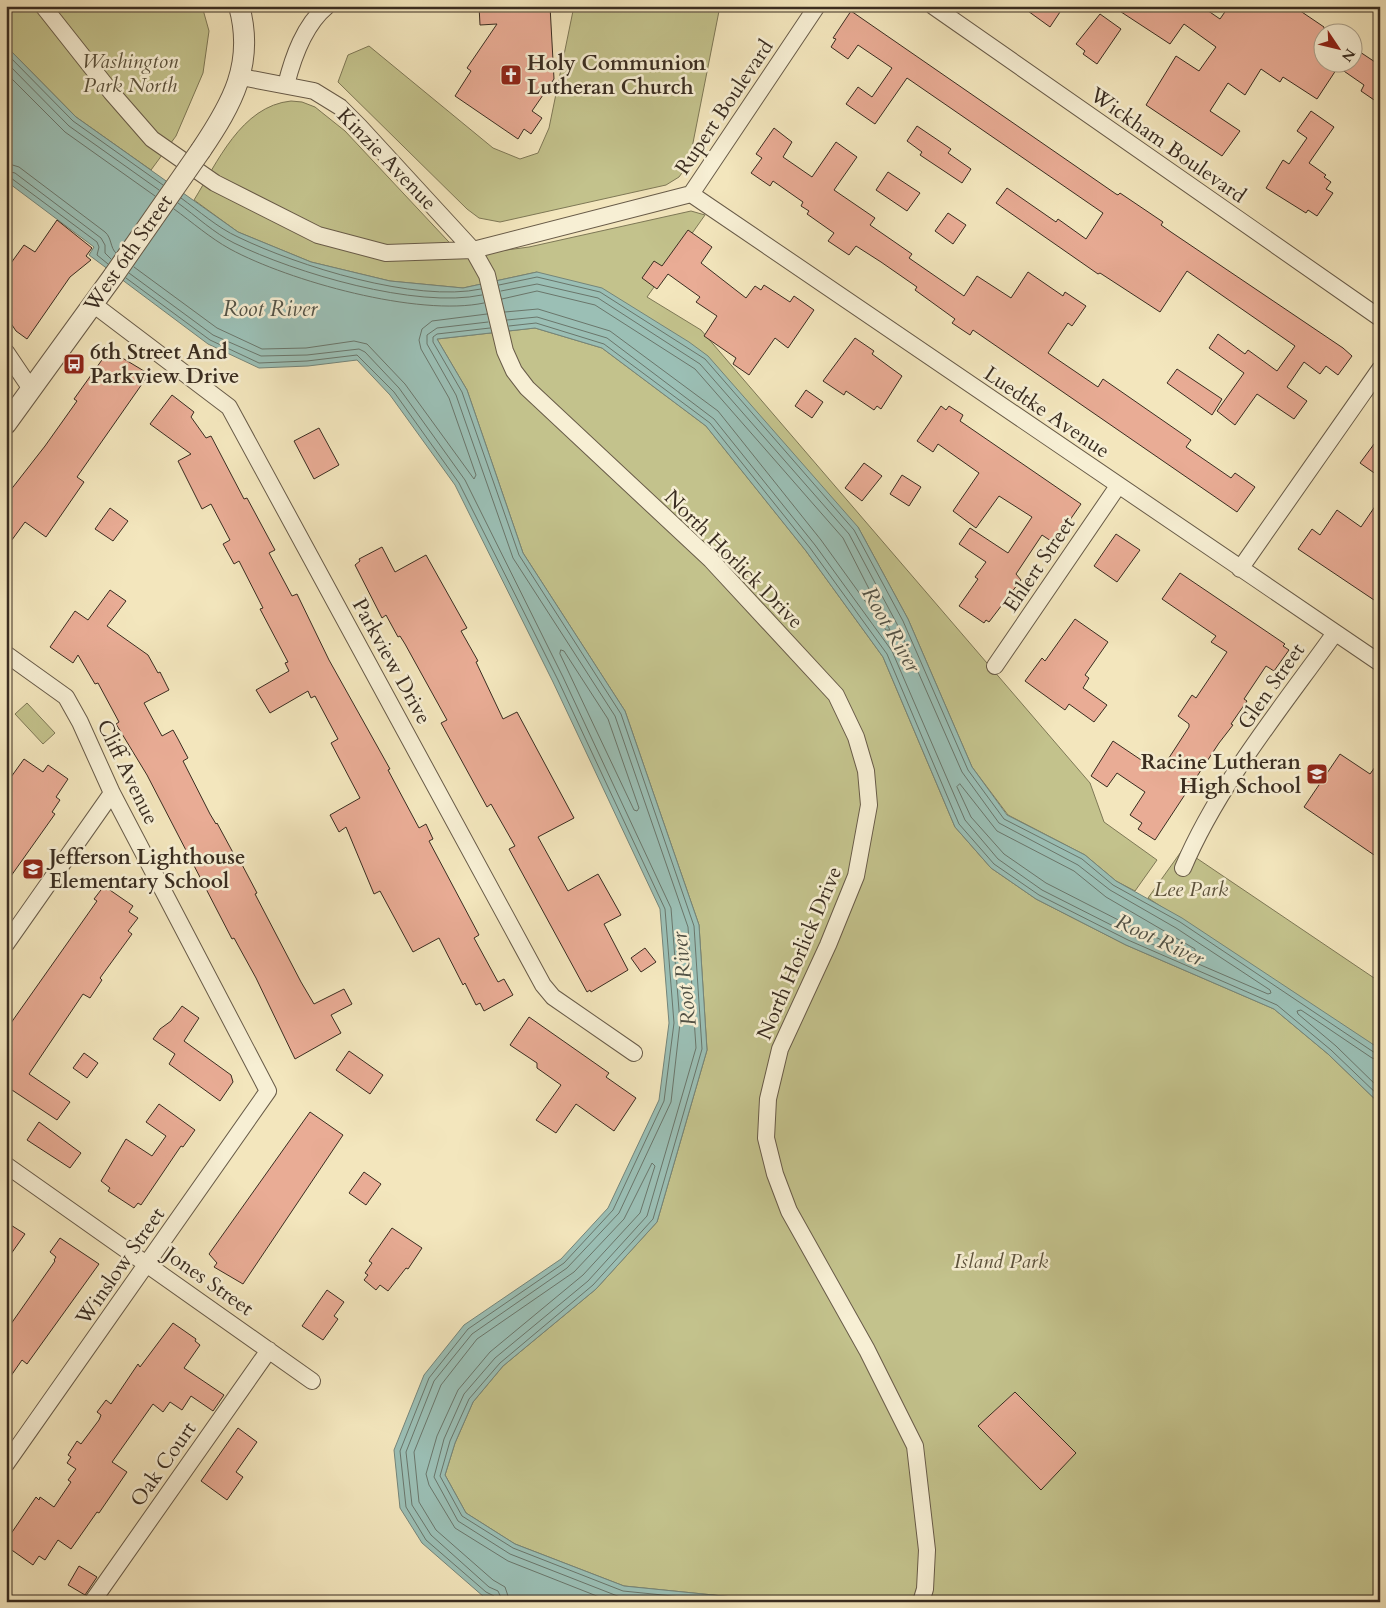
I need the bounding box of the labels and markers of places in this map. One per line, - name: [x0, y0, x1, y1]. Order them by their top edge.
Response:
- place label: Holy Communion Lutheran Church: [527, 49, 706, 102]
- church icon: Holy Communion Lutheran Church: [499, 63, 523, 87]
- place label: 6th Street And Parkview Drive: [90, 338, 240, 391]
- bus stop icon: 6th Street And Parkview Drive: [62, 352, 86, 376]
- place label: Racine Lutheran High School: [1141, 748, 1301, 801]
- school or university icon: Racine Lutheran High School: [1305, 762, 1329, 786]
- place label: Jefferson Lighthouse Elementary School: [46, 843, 245, 896]
- school or university icon: Jefferson Lighthouse Elementary School: [21, 857, 45, 881]

